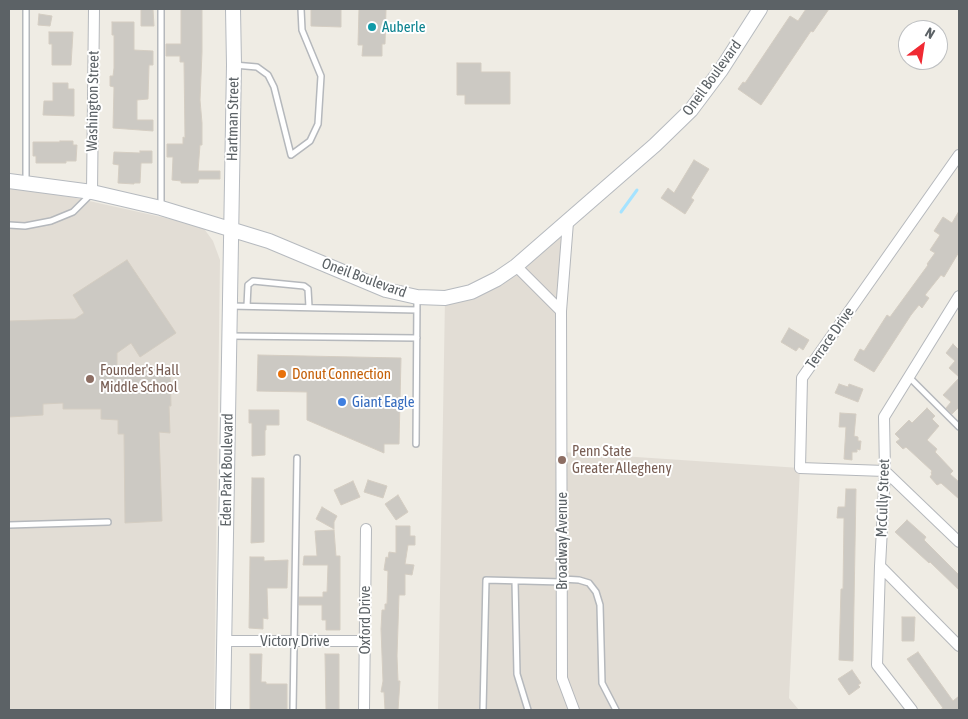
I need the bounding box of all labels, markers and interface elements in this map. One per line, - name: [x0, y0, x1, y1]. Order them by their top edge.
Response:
- place label: Auberle: [382, 18, 426, 36]
- north arrow: [898, 20, 948, 70]
- marker: Auberle: [366, 21, 378, 33]
- text: N: [923, 24, 938, 42]
- street label: Oneil Boulevard: [679, 37, 745, 119]
- street label: Washington Street: [83, 51, 103, 151]
- street label: Hartman Street: [223, 77, 243, 161]
- street label: Oneil Boulevard: [319, 254, 409, 302]
- street label: Terrace Drive: [802, 304, 858, 372]
- place label: Founder's Hall Middle School: [100, 361, 179, 396]
- place label: Donut Connection: [292, 365, 391, 383]
- marker: Donut Connection: [276, 368, 288, 380]
- marker: Founder's Hall Middle School: [84, 373, 96, 385]
- place label: Giant Eagle: [352, 393, 414, 411]
- marker: Giant Eagle: [336, 396, 348, 408]
- street label: Eden Park Boulevard: [217, 413, 237, 527]
- place label: Penn State Greater Allegheny: [572, 442, 672, 477]
- marker: Penn State Greater Allegheny: [556, 454, 568, 466]
- street label: McCully Street: [873, 458, 893, 538]
- street label: Broadway Avenue: [553, 492, 571, 590]
- street label: Oxford Drive: [356, 586, 374, 654]
- street label: Victory Drive: [260, 632, 330, 650]

